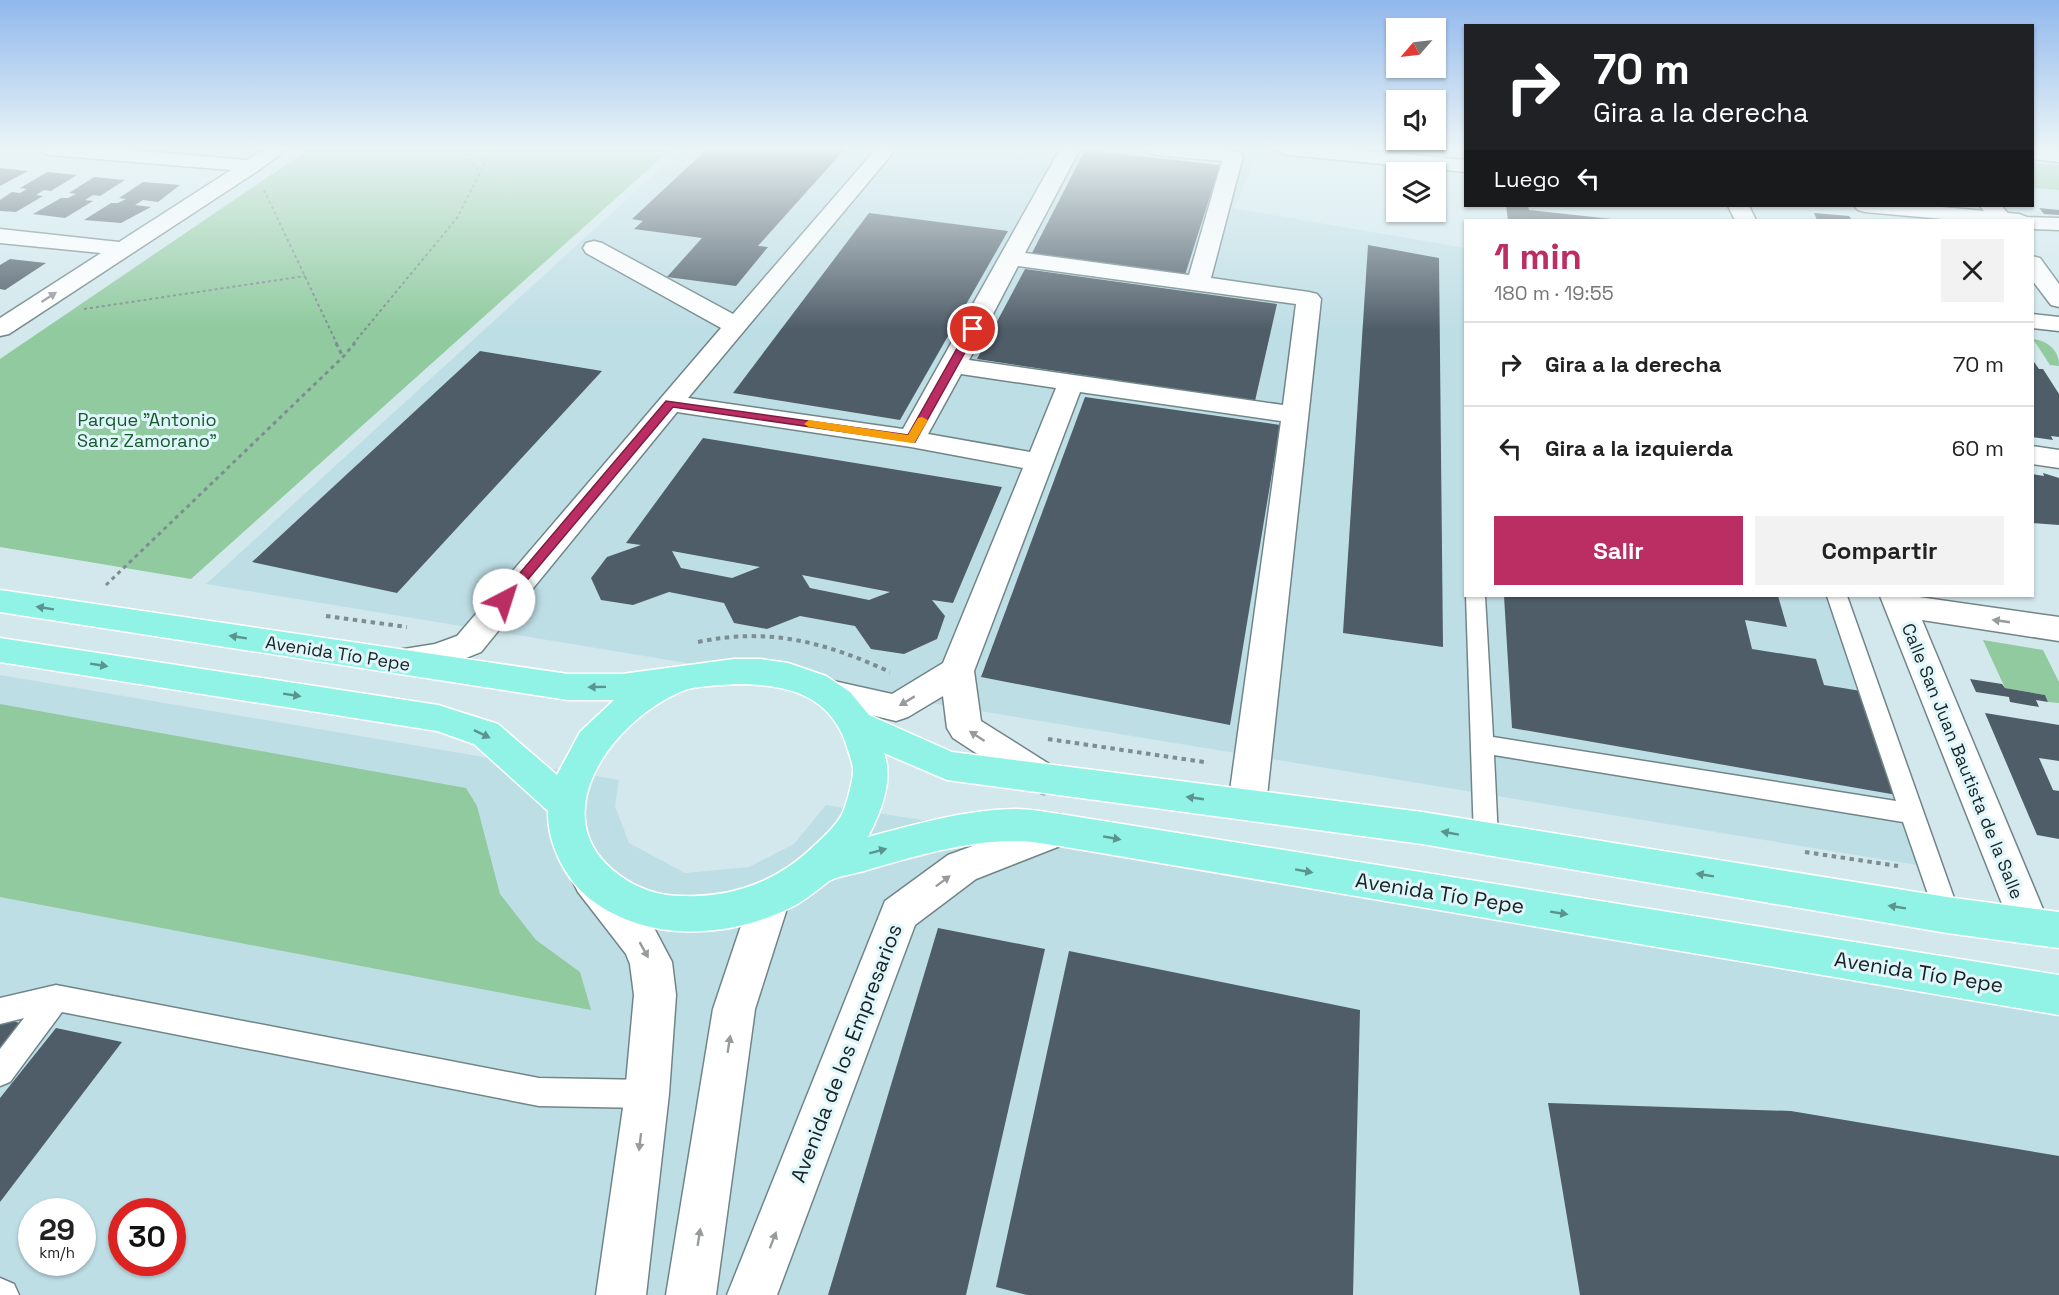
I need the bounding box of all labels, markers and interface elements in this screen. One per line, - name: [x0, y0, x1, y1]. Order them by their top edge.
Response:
- north arrow: [1386, 18, 1446, 78]
- map controls: [1386, 18, 1446, 222]
- text: 70 m: [1593, 43, 1690, 96]
- icon: right: [1494, 48, 1572, 126]
- button: sound: [1386, 90, 1446, 150]
- text: Gira a la derecha: [1593, 95, 1808, 130]
- button: layers: [1386, 162, 1446, 222]
- icon: left: [1572, 162, 1605, 195]
- text: Luego: [1494, 165, 1560, 193]
- text: 1 min: [1494, 234, 1582, 280]
- button: close: [1941, 239, 2004, 302]
- text: 180 m · 19:55: [1494, 280, 1614, 306]
- one-way arrow: [41, 291, 57, 302]
- pin: [947, 303, 998, 354]
- icon: arrive: [956, 312, 989, 345]
- icon: right: [1494, 348, 1527, 381]
- text: Gira a la derecha: [1545, 350, 1722, 378]
- text: 70 m: [1953, 350, 2004, 378]
- park label: Parque "Antonio Sanz Zamorano": [77, 408, 217, 452]
- icon: left: [1494, 432, 1527, 465]
- text: Gira a la izquierda: [1545, 434, 1733, 462]
- text: 60 m: [1952, 434, 2004, 462]
- button: Salir: [1494, 516, 1743, 585]
- button: Compartir: [1755, 516, 2004, 585]
- position arrow: [472, 568, 536, 632]
- one-way arrow: [35, 603, 54, 612]
- one-way arrow: [1992, 616, 2011, 625]
- street label: Calle San Juan Bautista de la Salle: [1897, 620, 2029, 902]
- street label: Avenida Tío Pepe: [264, 630, 412, 676]
- one-way arrow: [228, 633, 247, 642]
- one-way arrow: [90, 661, 109, 670]
- one-way arrow: [587, 682, 606, 692]
- one-way arrow: [283, 691, 302, 700]
- one-way arrow: [899, 696, 915, 707]
- one-way arrow: [474, 729, 491, 739]
- one-way arrow: [969, 730, 985, 741]
- one-way arrow: [1185, 794, 1204, 803]
- one-way arrow: [1441, 828, 1460, 837]
- one-way arrow: [1103, 834, 1122, 843]
- one-way arrow: [869, 846, 888, 856]
- street label: Avenida Tío Pepe: [1354, 866, 1526, 920]
- one-way arrow: [1295, 867, 1314, 876]
- one-way arrow: [1695, 870, 1714, 879]
- one-way arrow: [935, 875, 951, 887]
- one-way arrow: [1888, 902, 1907, 911]
- one-way arrow: [1549, 909, 1568, 918]
- street label: Avenida de los Empresarios: [784, 920, 908, 1186]
- one-way arrow: [639, 942, 649, 959]
- street label: Avenida Tío Pepe: [1833, 945, 2005, 999]
- one-way arrow: [724, 1035, 733, 1054]
- one-way arrow: [636, 1133, 645, 1152]
- speed limit sign: 30: [108, 1198, 186, 1276]
- text: 29: [39, 1210, 75, 1249]
- one-way arrow: [695, 1228, 704, 1247]
- one-way arrow: [768, 1231, 778, 1249]
- text: km/h: [39, 1243, 75, 1262]

